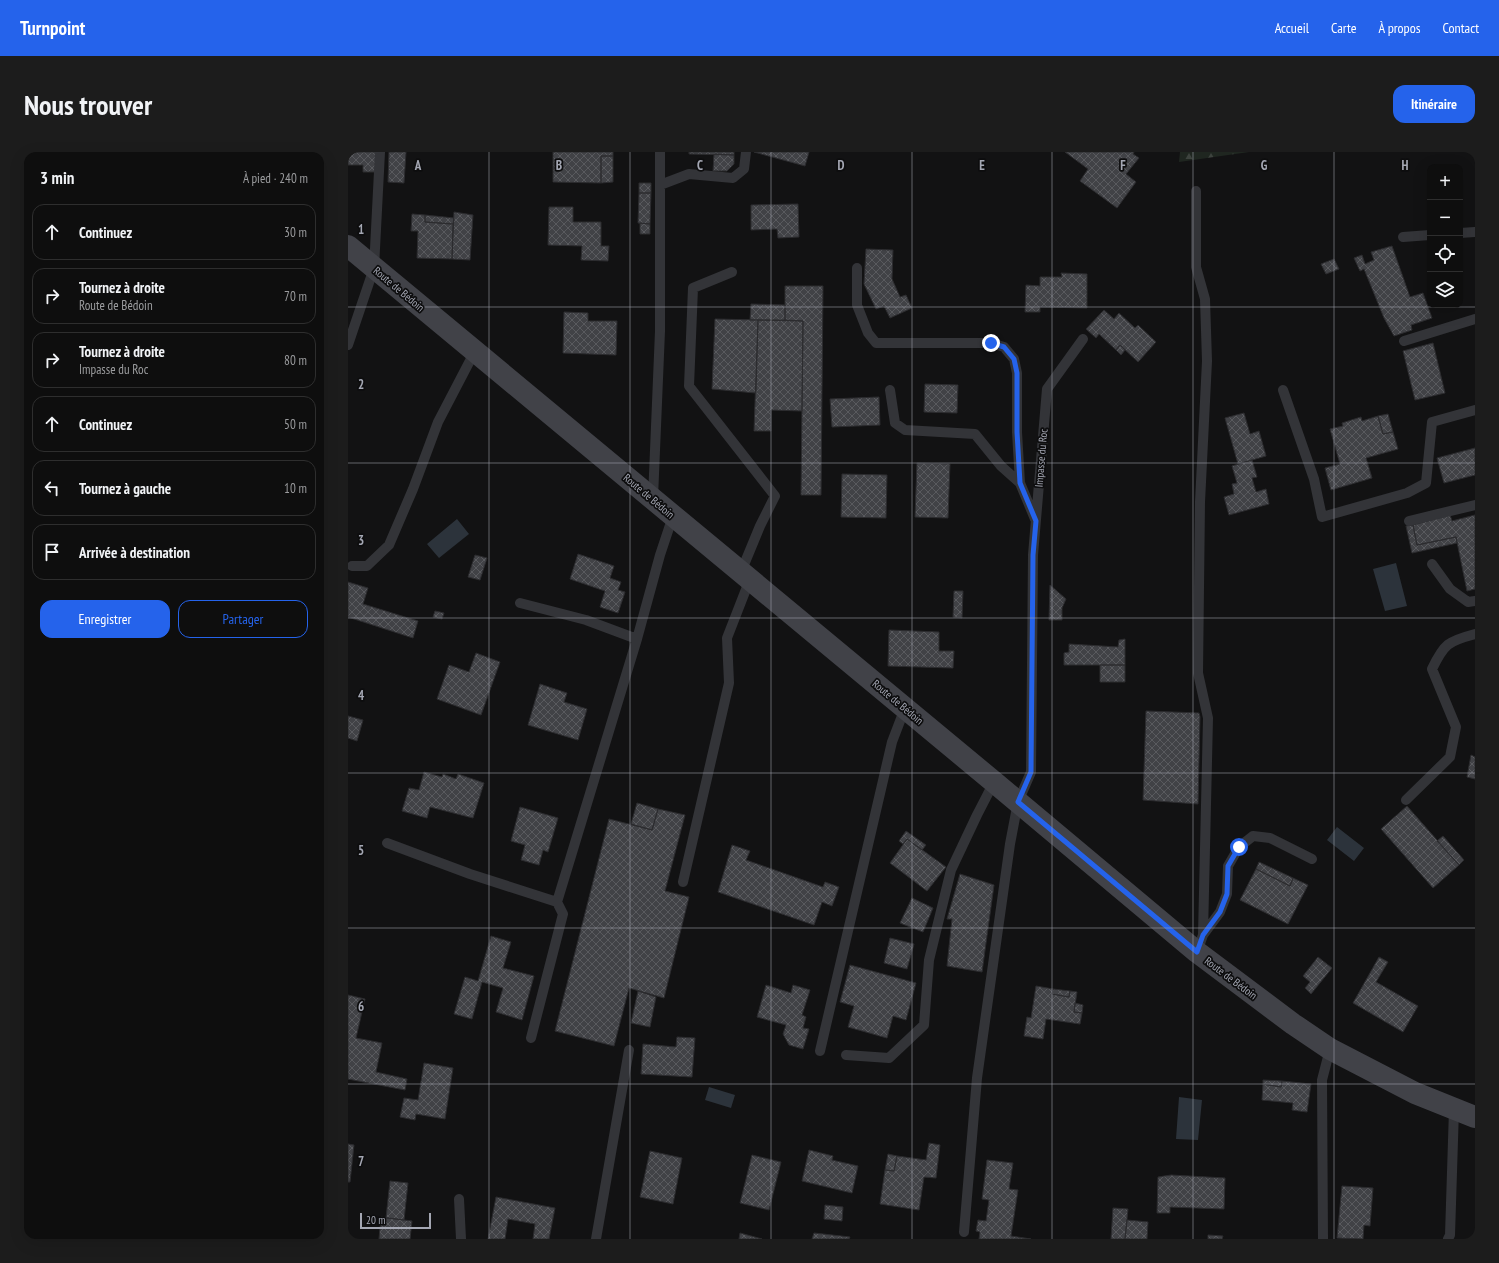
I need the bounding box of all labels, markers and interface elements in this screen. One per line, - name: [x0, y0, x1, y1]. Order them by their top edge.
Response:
- text: Turnpoint: [20, 16, 85, 40]
- text: Accueil: [1275, 19, 1309, 37]
- text: Carte: [1331, 19, 1357, 37]
- text: À propos: [1379, 19, 1421, 37]
- text: Contact: [1443, 19, 1479, 37]
- button: Itinéraire: [1393, 85, 1475, 123]
- text: Nous trouver: [24, 86, 152, 123]
- text: A: [414, 157, 422, 174]
- text: B: [556, 157, 562, 174]
- text: C: [697, 157, 703, 174]
- text: D: [838, 157, 845, 174]
- text: E: [979, 157, 985, 174]
- text: F: [1120, 157, 1126, 174]
- text: G: [1261, 157, 1268, 174]
- text: H: [1402, 157, 1409, 174]
- map controls: [1427, 164, 1463, 308]
- button: +: [1427, 164, 1463, 200]
- text: 3 min: [40, 167, 74, 189]
- text: À pied · 240 m: [243, 170, 308, 187]
- button: −: [1427, 200, 1463, 236]
- icon: ahead: [41, 221, 63, 243]
- text: 1: [358, 221, 364, 238]
- text: Continuez: [79, 223, 132, 242]
- text: 30 m: [284, 224, 307, 241]
- button: locate: [1427, 236, 1463, 272]
- street label: Route de Bédoin: [371, 264, 427, 314]
- button: layers: [1427, 272, 1463, 308]
- text: Tournez à droite: [79, 278, 165, 297]
- icon: right: [41, 285, 63, 307]
- text: 70 m: [284, 288, 307, 305]
- text: Route de Bédoin: [79, 297, 153, 314]
- route end: [982, 334, 1000, 352]
- text: Tournez à droite: [79, 342, 165, 361]
- icon: right: [41, 349, 63, 371]
- text: 80 m: [284, 352, 307, 369]
- text: Impasse du Roc: [79, 361, 148, 378]
- text: 2: [358, 376, 364, 393]
- icon: ahead: [41, 413, 63, 435]
- text: Continuez: [79, 415, 132, 434]
- text: 50 m: [284, 416, 307, 433]
- street label: Impasse du Roc: [1031, 428, 1051, 488]
- street label: Route de Bédoin: [621, 471, 677, 521]
- icon: left: [41, 477, 63, 499]
- text: Tournez à gauche: [79, 479, 171, 498]
- text: 10 m: [284, 480, 307, 497]
- text: 3: [358, 532, 364, 549]
- icon: arrive: [41, 541, 63, 563]
- text: Arrivée à destination: [79, 543, 190, 562]
- button: Enregistrer: [40, 600, 170, 638]
- button: Partager: [178, 600, 308, 638]
- street label: Route de Bédoin: [870, 677, 926, 727]
- text: 4: [358, 687, 365, 704]
- route start: [1230, 838, 1248, 856]
- text: 5: [358, 842, 364, 859]
- street label: Route de Bédoin: [1202, 954, 1260, 1002]
- text: 6: [358, 998, 364, 1015]
- text: 7: [358, 1153, 364, 1170]
- scale bar: [360, 1211, 431, 1230]
- text: 20 m: [366, 1213, 385, 1227]

